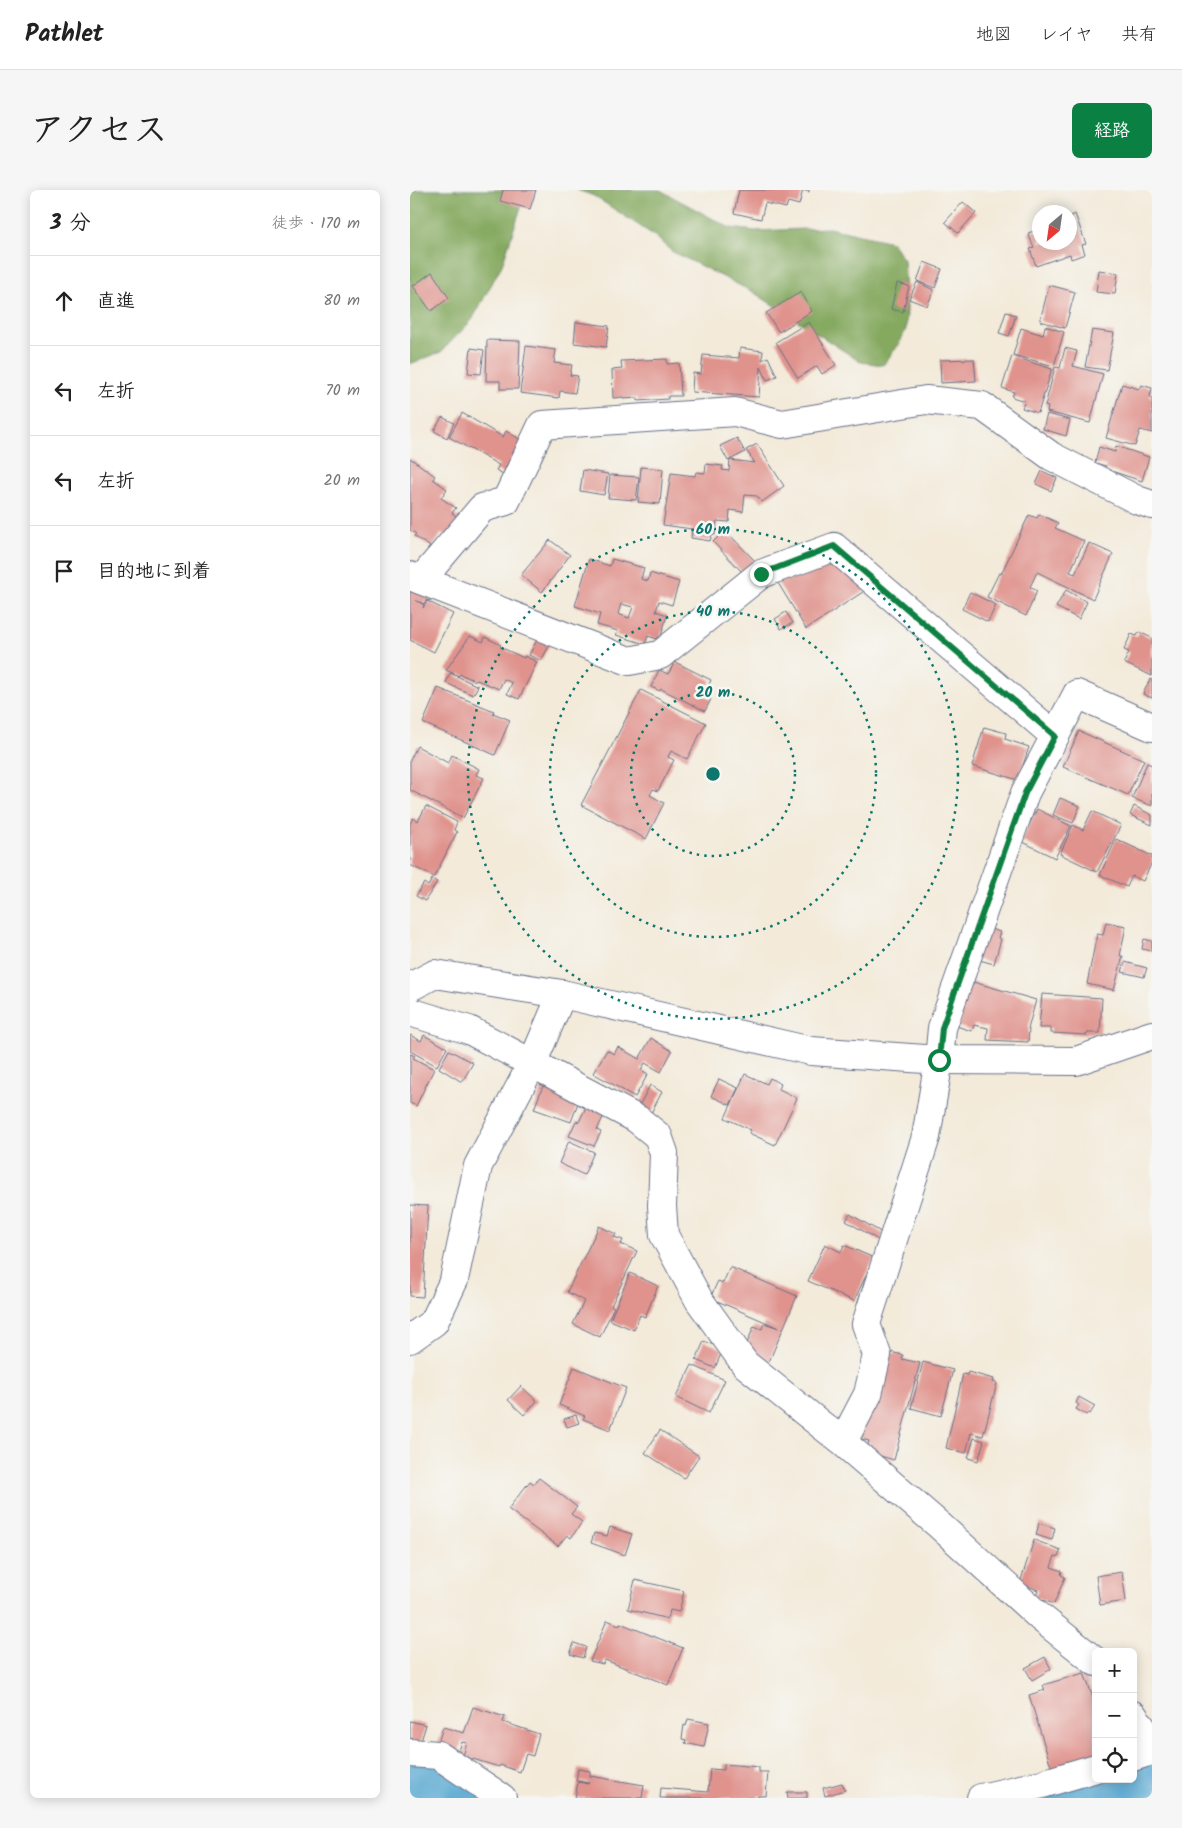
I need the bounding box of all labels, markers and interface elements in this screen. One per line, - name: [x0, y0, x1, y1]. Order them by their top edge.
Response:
- text: Pathlet: [25, 15, 104, 54]
- text: 地図: [976, 21, 1012, 50]
- text: レイヤ: [1040, 21, 1093, 50]
- text: 共有: [1121, 21, 1157, 50]
- button: 経路: [1072, 103, 1152, 158]
- text: アクセス: [30, 104, 168, 160]
- north arrow: [1032, 205, 1077, 250]
- text: 3 分: [50, 207, 91, 240]
- text: 徒歩 · 170 m: [272, 211, 360, 236]
- icon: ahead: [50, 287, 78, 315]
- text: 直進: [97, 287, 135, 317]
- text: 80 m: [323, 288, 360, 313]
- icon: left: [50, 377, 78, 405]
- text: 左折: [97, 377, 135, 407]
- text: 70 m: [325, 378, 360, 403]
- icon: left: [50, 467, 78, 495]
- text: 左折: [97, 467, 135, 497]
- text: 20 m: [324, 468, 360, 493]
- text: 60 m: [696, 518, 730, 542]
- icon: arrive: [50, 557, 78, 585]
- text: 目的地に到着: [97, 557, 211, 587]
- route end: [750, 563, 773, 586]
- text: 40 m: [696, 600, 730, 624]
- text: 20 m: [696, 681, 730, 705]
- centre of rings: [704, 765, 722, 783]
- route start: [928, 1049, 951, 1072]
- map controls: [1092, 1648, 1137, 1783]
- button: +: [1092, 1648, 1137, 1693]
- button: −: [1092, 1693, 1137, 1738]
- button: locate: [1092, 1738, 1137, 1783]

